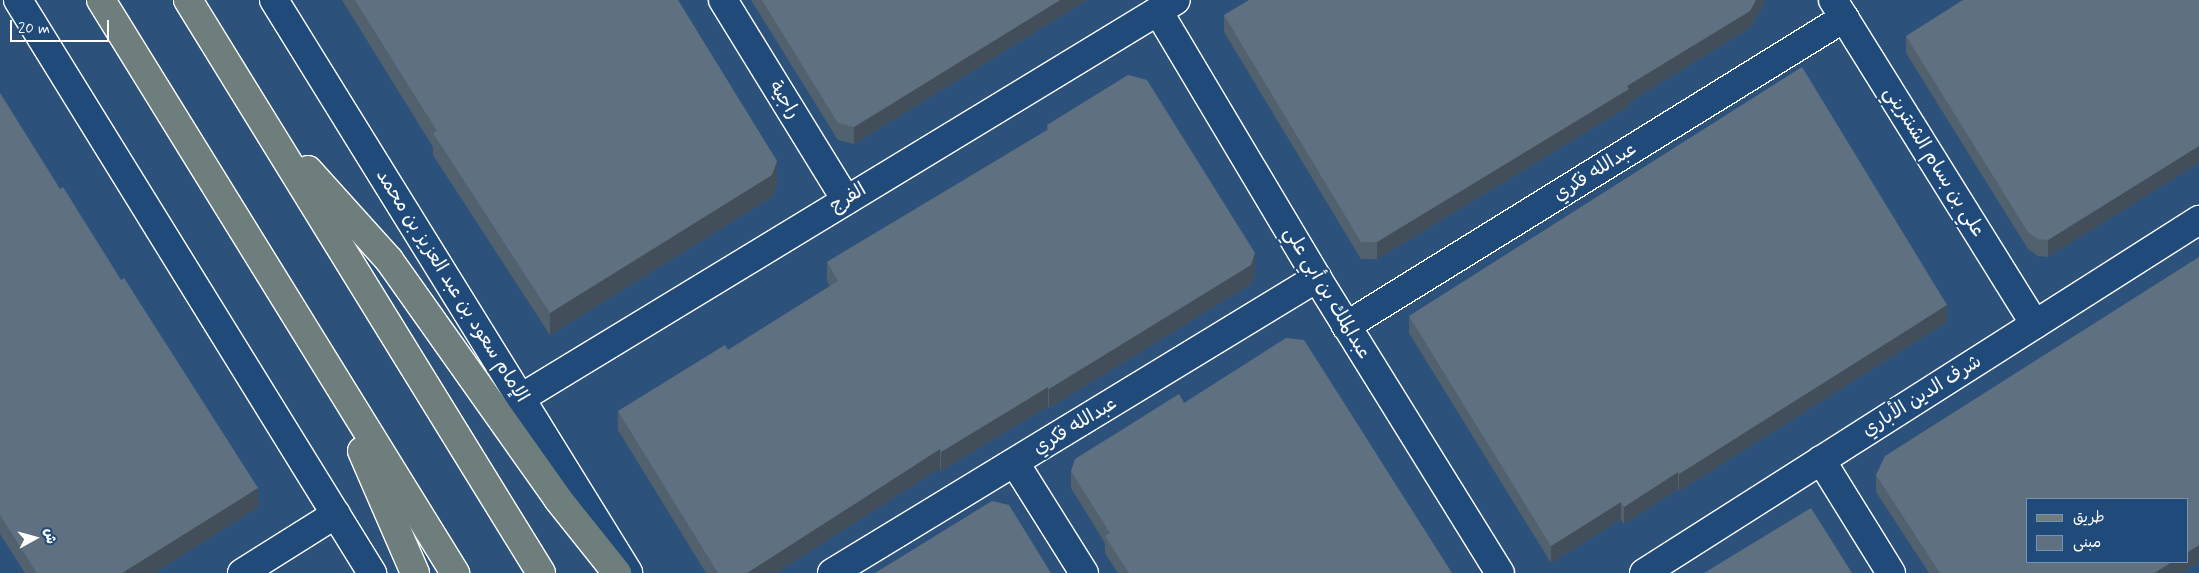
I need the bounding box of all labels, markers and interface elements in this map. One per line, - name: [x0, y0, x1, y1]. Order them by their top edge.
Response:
- scale bar: [12, 10, 111, 42]
- text: 20 m: [18, 19, 50, 39]
- street label: راجية: [764, 77, 804, 123]
- street label: علي بن بسام الشنتريني: [1878, 83, 1990, 241]
- street label: عبدالله فكري: [1549, 137, 1641, 207]
- street label: الإمام سعود بن عبد العزيز بن محمد: [371, 165, 533, 407]
- street label: الفرج: [826, 178, 870, 218]
- street label: عبدالملك بن أبي علي: [1279, 223, 1375, 363]
- street label: شرف الدين الأباري: [1858, 350, 1986, 442]
- street label: عبدالله فكري: [1029, 392, 1121, 460]
- legend: [2026, 498, 2189, 563]
- text: طريق: [2073, 508, 2105, 528]
- north arrow: [10, 513, 60, 563]
- text: ش: [40, 527, 60, 545]
- text: مبنى: [2073, 533, 2101, 553]

